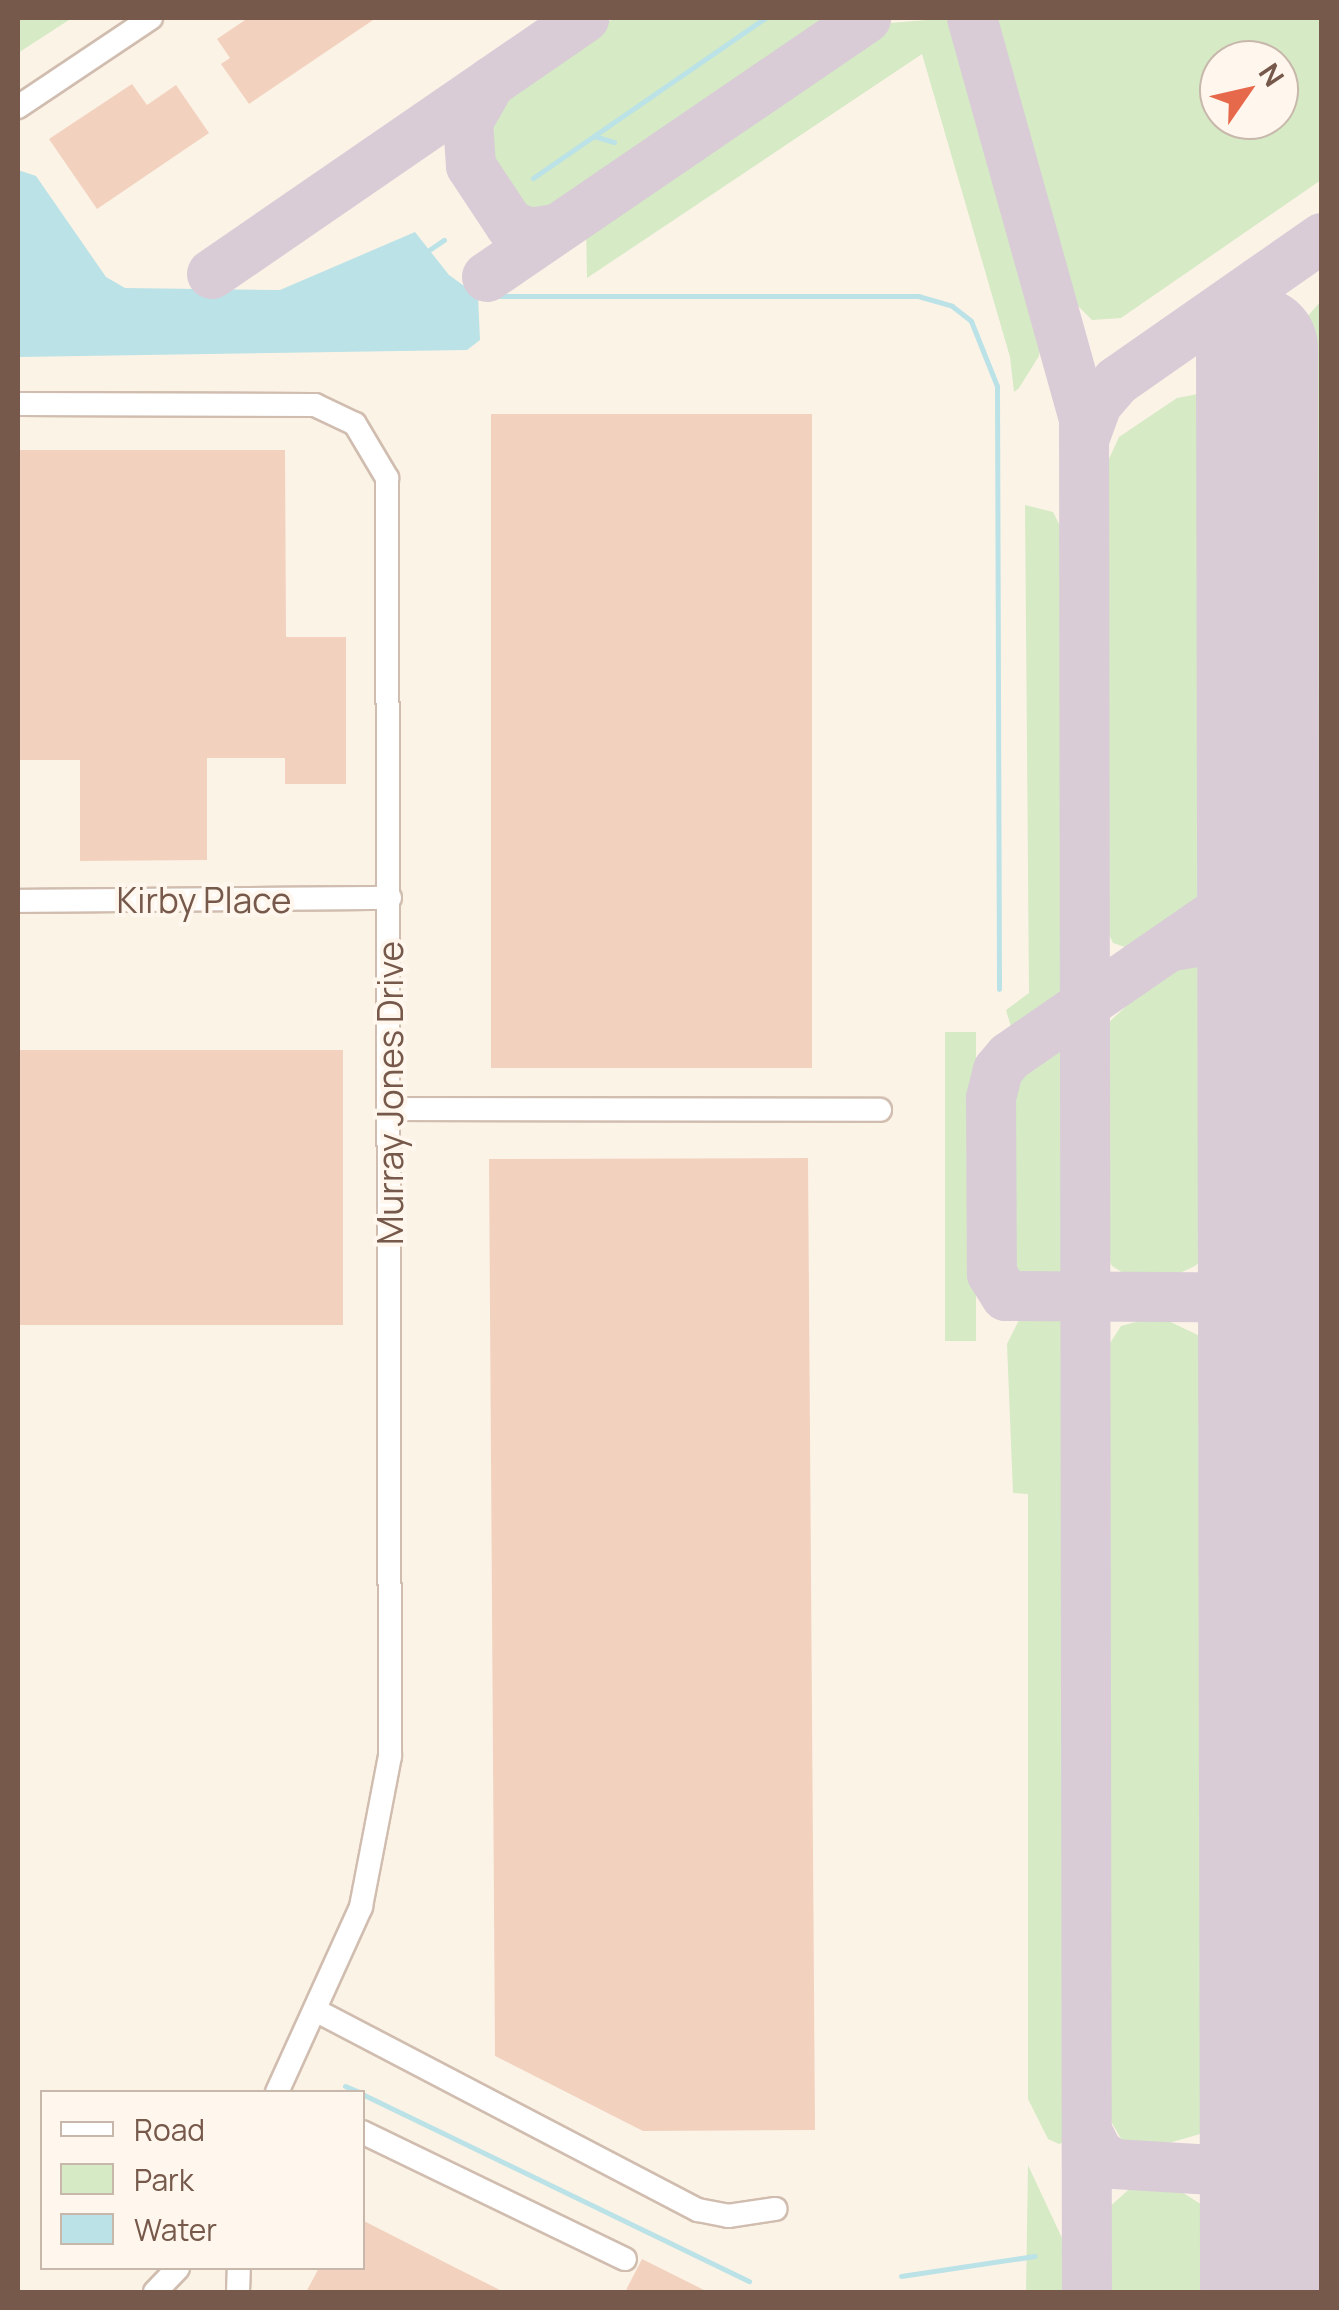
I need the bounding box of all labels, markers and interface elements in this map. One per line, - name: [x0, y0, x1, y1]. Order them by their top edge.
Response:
- north arrow: [1199, 40, 1299, 140]
- text: N: [1251, 55, 1294, 93]
- street label: Kirby Place: [117, 879, 291, 921]
- street label: Murray Jones Drive: [369, 941, 411, 1245]
- legend: [40, 2090, 365, 2270]
- text: Road: [134, 2109, 205, 2150]
- text: Park: [134, 2159, 194, 2200]
- text: Water: [134, 2209, 217, 2250]

